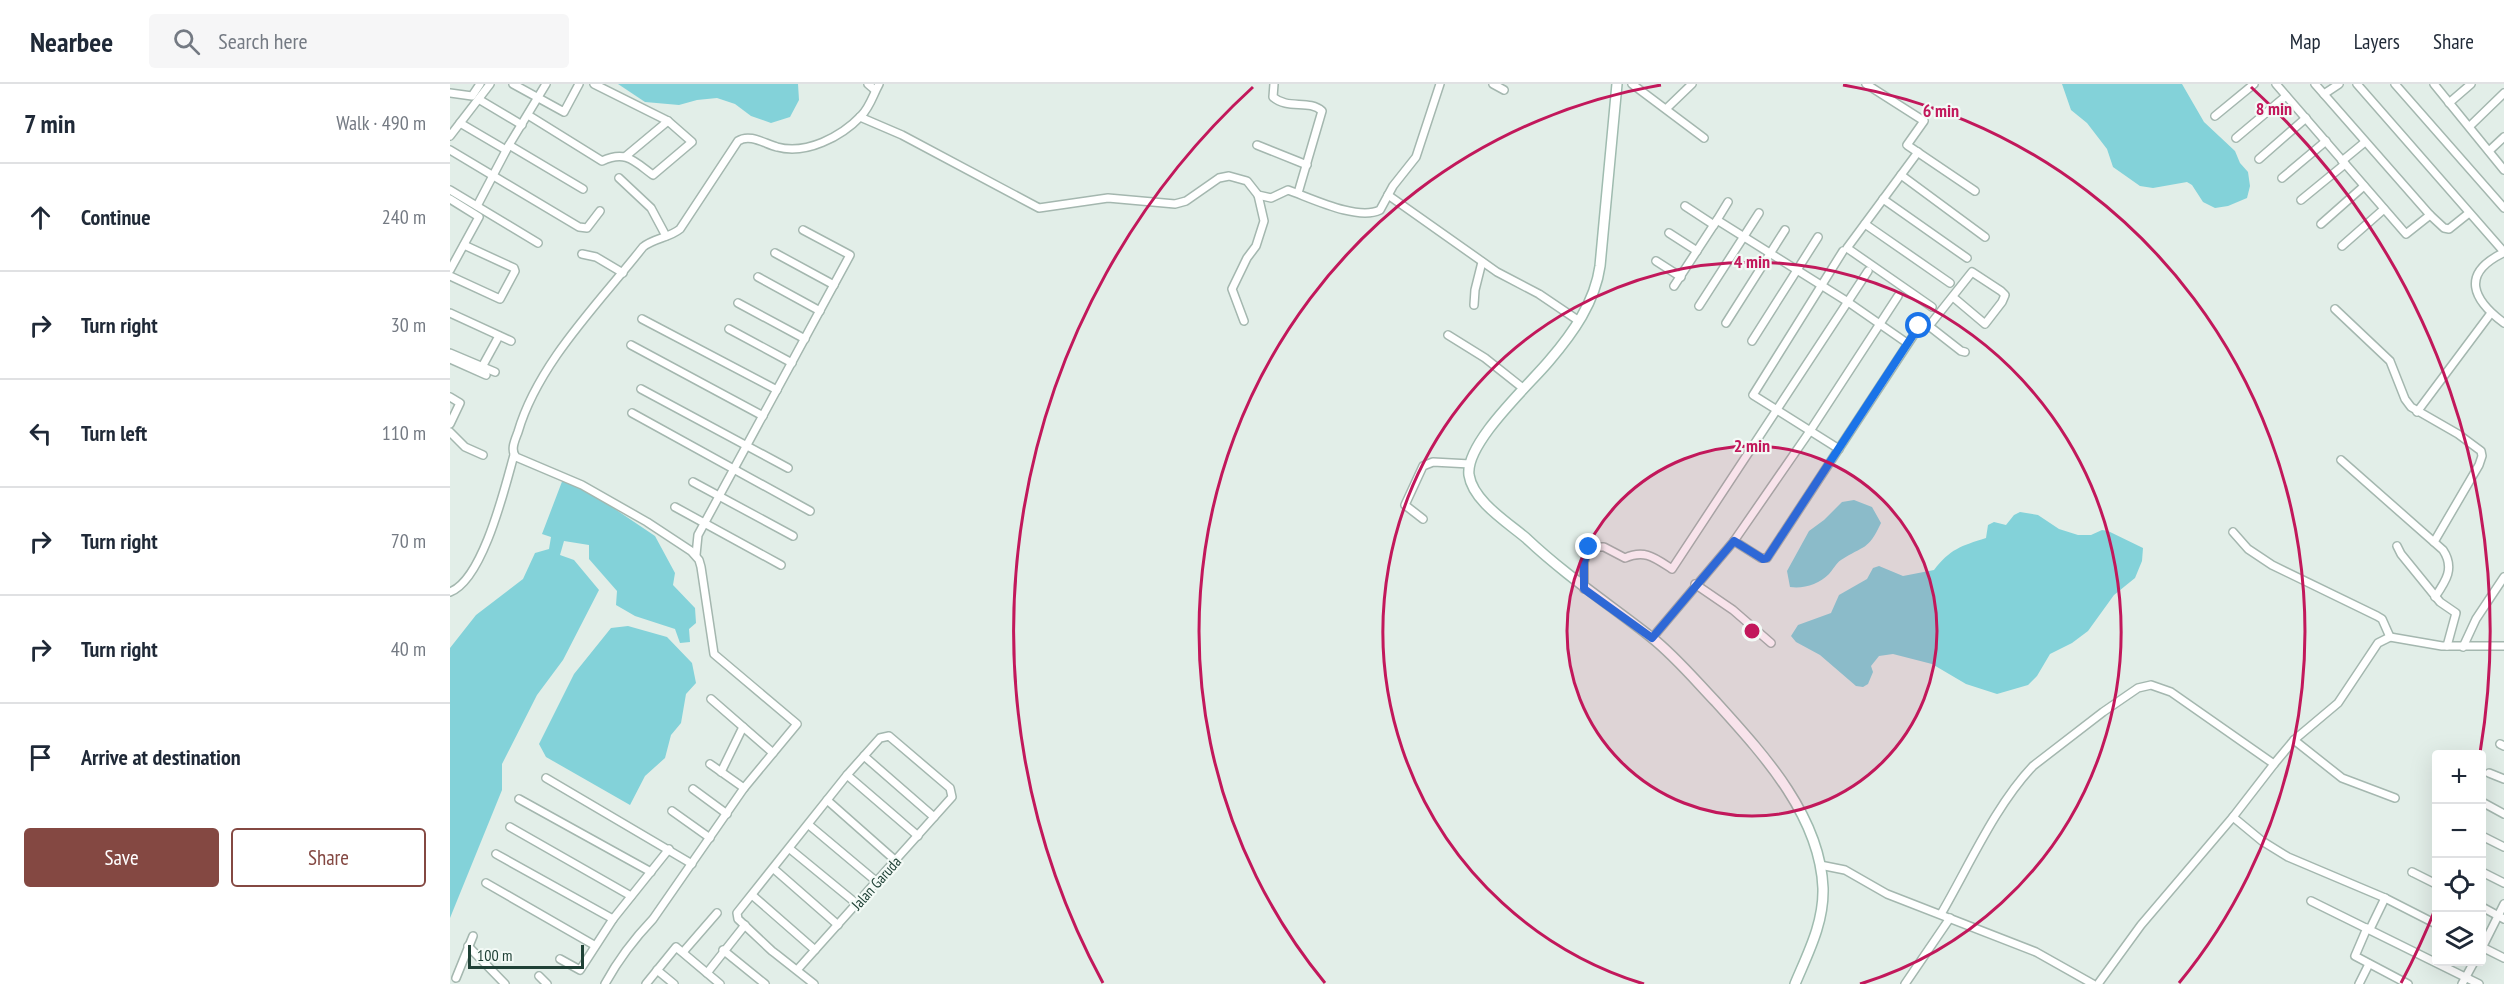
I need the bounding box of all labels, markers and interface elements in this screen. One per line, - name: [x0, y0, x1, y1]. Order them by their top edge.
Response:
- search box: [149, 14, 569, 68]
- text: Nearbee: [30, 23, 113, 60]
- icon: search: [170, 25, 203, 58]
- text: Search here: [218, 27, 308, 55]
- text: Map: [2290, 28, 2321, 55]
- text: Layers: [2354, 28, 2400, 55]
- text: Share: [2433, 28, 2474, 55]
- text: 8 min: [2256, 97, 2292, 120]
- text: 6 min: [1923, 99, 1959, 122]
- text: 7 min: [24, 107, 75, 140]
- text: Walk · 490 m: [336, 110, 426, 136]
- icon: ahead: [24, 201, 57, 234]
- text: Continue: [81, 203, 151, 231]
- text: 240 m: [382, 204, 426, 230]
- text: 4 min: [1734, 250, 1770, 273]
- icon: right: [24, 309, 57, 342]
- text: Turn right: [81, 311, 158, 339]
- text: 30 m: [391, 312, 426, 338]
- route start: [1905, 312, 1931, 338]
- icon: left: [24, 417, 57, 450]
- text: Turn left: [81, 419, 147, 447]
- text: 110 m: [382, 420, 426, 446]
- text: 2 min: [1734, 434, 1770, 457]
- icon: right: [24, 525, 57, 558]
- text: Turn right: [81, 527, 158, 555]
- text: 70 m: [391, 528, 426, 554]
- route end: [1575, 533, 1601, 559]
- centre of rings: [1742, 621, 1762, 641]
- icon: right: [24, 633, 57, 666]
- text: Turn right: [81, 635, 158, 663]
- text: 40 m: [391, 636, 426, 662]
- icon: arrive: [24, 741, 57, 774]
- text: Arrive at destination: [81, 743, 241, 771]
- map controls: [2432, 750, 2486, 966]
- button: +: [2432, 750, 2486, 804]
- button: −: [2432, 804, 2486, 858]
- button: Save: [24, 828, 219, 887]
- button: Share: [231, 828, 426, 887]
- street label: Jalan Garuda: [846, 852, 905, 914]
- button: locate: [2432, 858, 2486, 912]
- button: layers: [2432, 912, 2486, 966]
- scale bar: [468, 942, 584, 970]
- text: 100 m: [477, 945, 512, 965]

